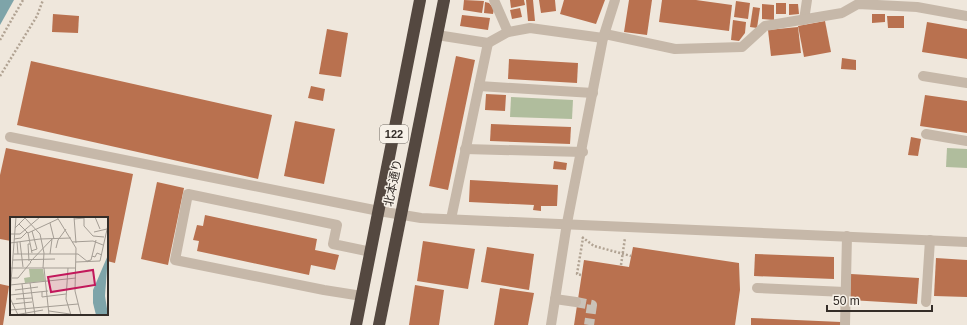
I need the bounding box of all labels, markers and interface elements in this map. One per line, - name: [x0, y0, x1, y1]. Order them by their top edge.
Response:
- road number: 122: [380, 125, 408, 143]
- street label: 北本通り: [381, 158, 405, 208]
- inset map: [10, 217, 108, 315]
- scale bar: [827, 287, 932, 313]
- text: 50 m: [833, 294, 860, 308]

